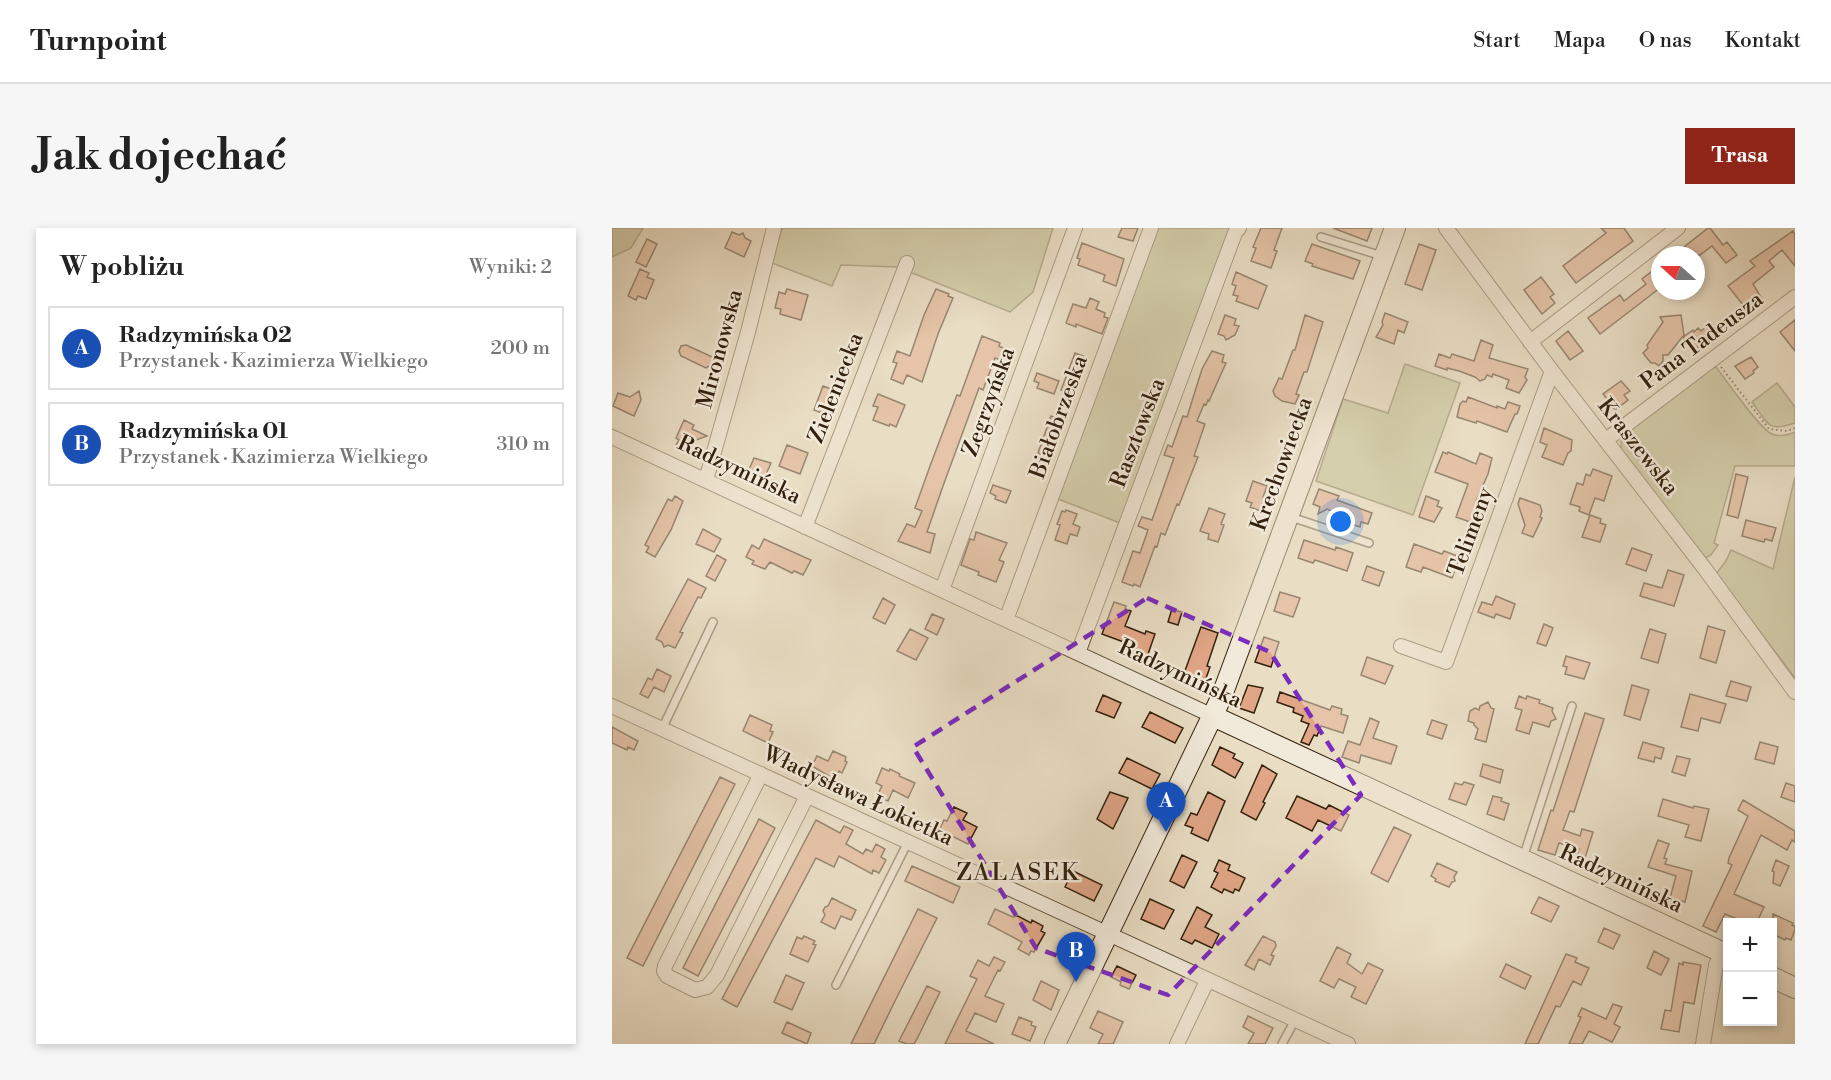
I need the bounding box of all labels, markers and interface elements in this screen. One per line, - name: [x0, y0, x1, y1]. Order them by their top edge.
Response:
- text: Turnpoint: [30, 24, 166, 59]
- text: Start: [1473, 28, 1521, 54]
- text: Mapa: [1554, 28, 1606, 54]
- text: O nas: [1639, 28, 1692, 54]
- text: Kontakt: [1725, 28, 1801, 54]
- button: Trasa: [1685, 128, 1795, 184]
- text: Jak dojechać: [36, 130, 287, 183]
- north arrow: [1651, 246, 1705, 300]
- text: W pobliżu: [60, 251, 184, 283]
- text: Wyniki: 2: [469, 255, 552, 280]
- street label: Mironowska: [691, 286, 749, 411]
- street label: Pana Tadeusza: [1635, 286, 1769, 396]
- text: Radzymińska 02: [119, 322, 292, 349]
- street label: Zieleniecka: [803, 328, 870, 447]
- text: A: [74, 336, 89, 361]
- text: 200 m: [490, 336, 550, 361]
- street label: Zegrzyńska: [957, 343, 1022, 460]
- text: Przystanek · Kazimierza Wielkiego: [119, 349, 428, 374]
- street label: Białobrzeska: [1024, 351, 1094, 483]
- street label: Rasztowska: [1105, 374, 1172, 492]
- street label: Krechowiecka: [1245, 393, 1319, 535]
- street label: Kraszewska: [1592, 393, 1685, 502]
- text: Radzymińska 01: [119, 418, 288, 445]
- street label: Radzymińska: [673, 430, 806, 511]
- text: B: [74, 432, 89, 457]
- text: 310 m: [497, 432, 550, 457]
- text: Przystanek · Kazimierza Wielkiego: [119, 445, 428, 470]
- street label: Telimeny: [1443, 484, 1500, 580]
- your location: [1326, 507, 1355, 536]
- street label: Radzymińska: [1114, 634, 1247, 715]
- street label: Władysława Łokietka: [758, 740, 958, 852]
- pin: A: [1146, 782, 1186, 832]
- street label: Radzymińska: [1555, 839, 1688, 920]
- district label: ZALASEK: [956, 858, 1080, 888]
- map controls: [1723, 918, 1777, 1026]
- button: +: [1723, 918, 1777, 972]
- pin: B: [1056, 932, 1096, 982]
- button: −: [1723, 972, 1777, 1026]

